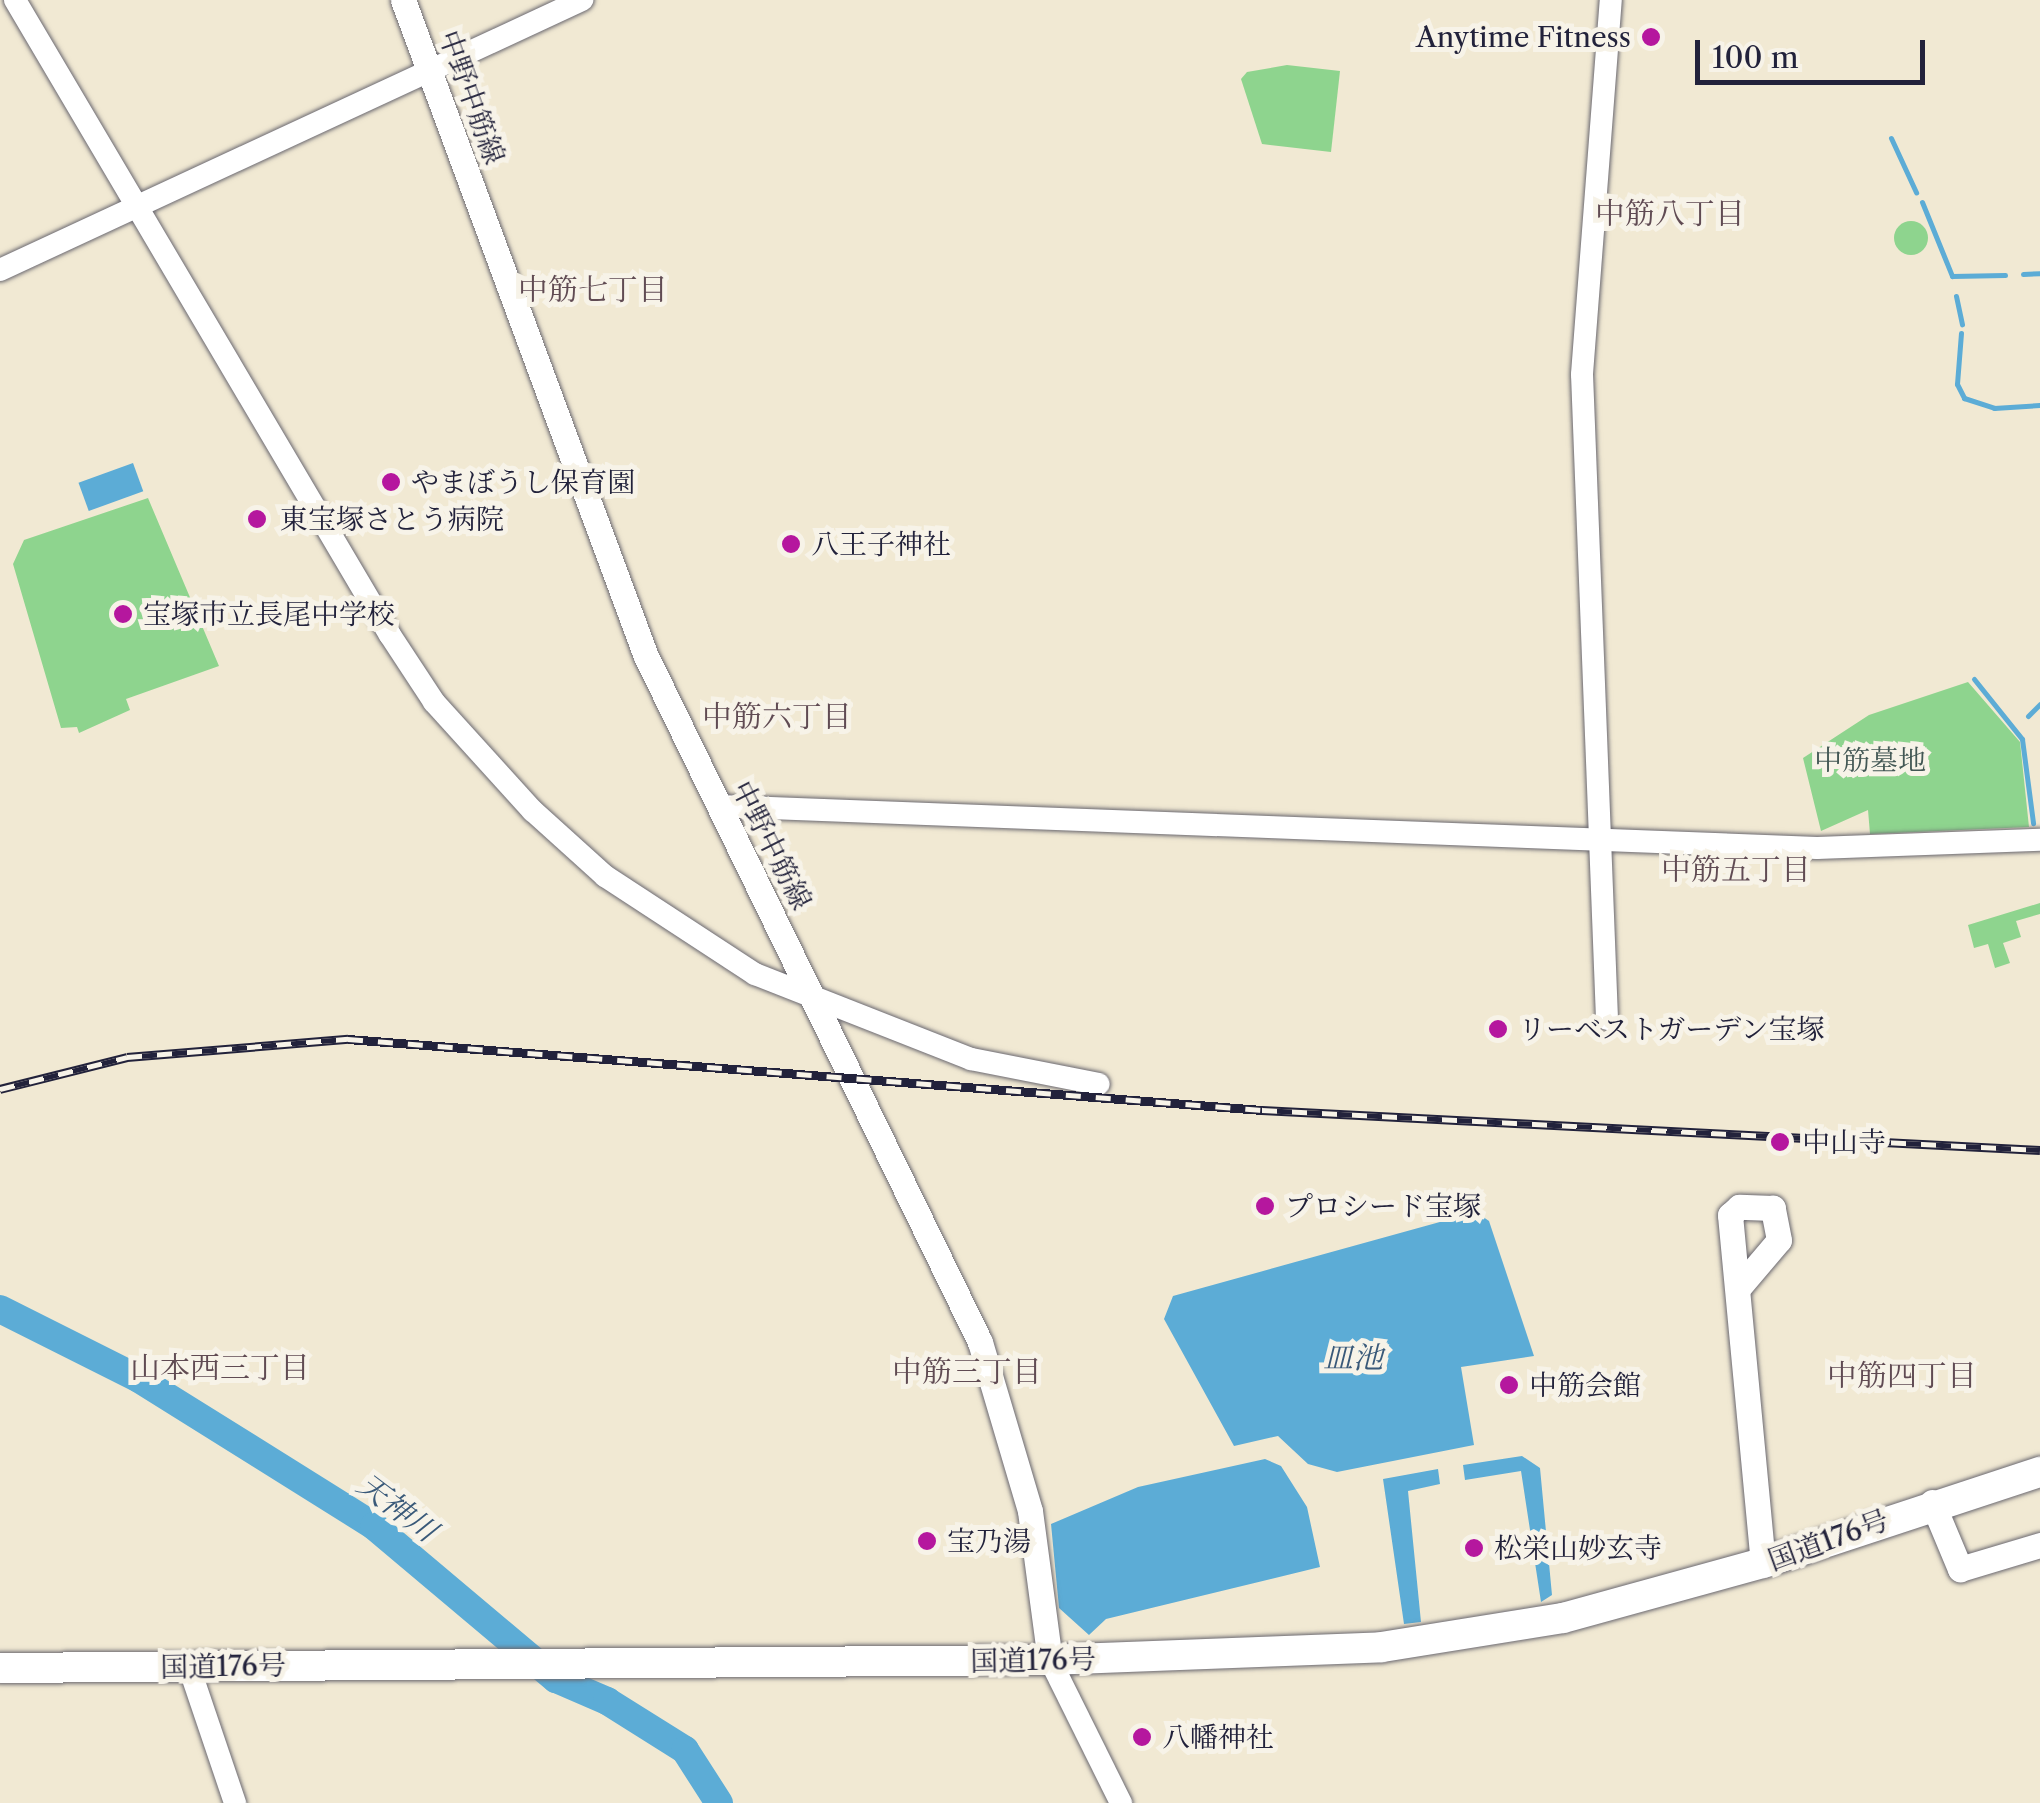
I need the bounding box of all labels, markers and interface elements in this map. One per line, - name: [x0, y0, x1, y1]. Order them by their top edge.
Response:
- place label: Anytime Fitness: [1416, 20, 1631, 54]
- scale bar: [1700, 20, 1930, 82]
- street label: 中野中筋線: [432, 25, 512, 169]
- marker: Anytime Fitness: [1640, 26, 1662, 48]
- text: 100 m: [1712, 39, 1799, 76]
- district label: 中筋八丁目: [1595, 196, 1745, 232]
- district label: 中筋七丁目: [518, 272, 668, 308]
- place label: やまぼうし保育園: [411, 465, 635, 499]
- marker: やまぼうし保育園: [380, 471, 402, 493]
- place label: 東宝塚さとう病院: [280, 502, 504, 536]
- marker: 東宝塚さとう病院: [244, 506, 270, 532]
- place label: 八王子神社: [811, 527, 951, 561]
- marker: 八王子神社: [780, 533, 802, 555]
- place label: 宝塚市立長尾中学校: [143, 597, 395, 631]
- marker: 宝塚市立長尾中学校: [112, 603, 134, 625]
- district label: 中筋六丁目: [702, 699, 852, 735]
- park label: 中筋墓地: [1814, 743, 1926, 777]
- street label: 中野中筋線: [725, 775, 819, 915]
- district label: 中筋五丁目: [1661, 852, 1811, 888]
- place label: リーベストガーデン宝塚: [1518, 1012, 1826, 1046]
- marker: リーベストガーデン宝塚: [1487, 1018, 1509, 1040]
- place label: 中山寺: [1802, 1125, 1886, 1159]
- marker: 中山寺: [1767, 1129, 1793, 1155]
- place label: プロシード宝塚: [1285, 1189, 1481, 1223]
- marker: プロシード宝塚: [1254, 1195, 1276, 1217]
- water label: 皿池: [1323, 1340, 1383, 1376]
- district label: 山本西三丁目: [130, 1350, 310, 1386]
- district label: 中筋三丁目: [892, 1354, 1042, 1390]
- district label: 中筋四丁目: [1827, 1358, 1977, 1394]
- place label: 中筋会館: [1529, 1368, 1641, 1402]
- marker: 中筋会館: [1498, 1374, 1520, 1396]
- water label: 天神川: [350, 1467, 444, 1549]
- street label: 国道176号: [1763, 1503, 1893, 1577]
- place label: 宝乃湯: [947, 1524, 1031, 1558]
- marker: 宝乃湯: [916, 1530, 938, 1552]
- place label: 松栄山妙玄寺: [1494, 1531, 1662, 1565]
- marker: 松栄山妙玄寺: [1463, 1537, 1485, 1559]
- street label: 国道176号: [970, 1642, 1096, 1678]
- street label: 国道176号: [160, 1648, 286, 1684]
- place label: 八幡神社: [1162, 1720, 1274, 1754]
- marker: 八幡神社: [1131, 1726, 1153, 1748]

